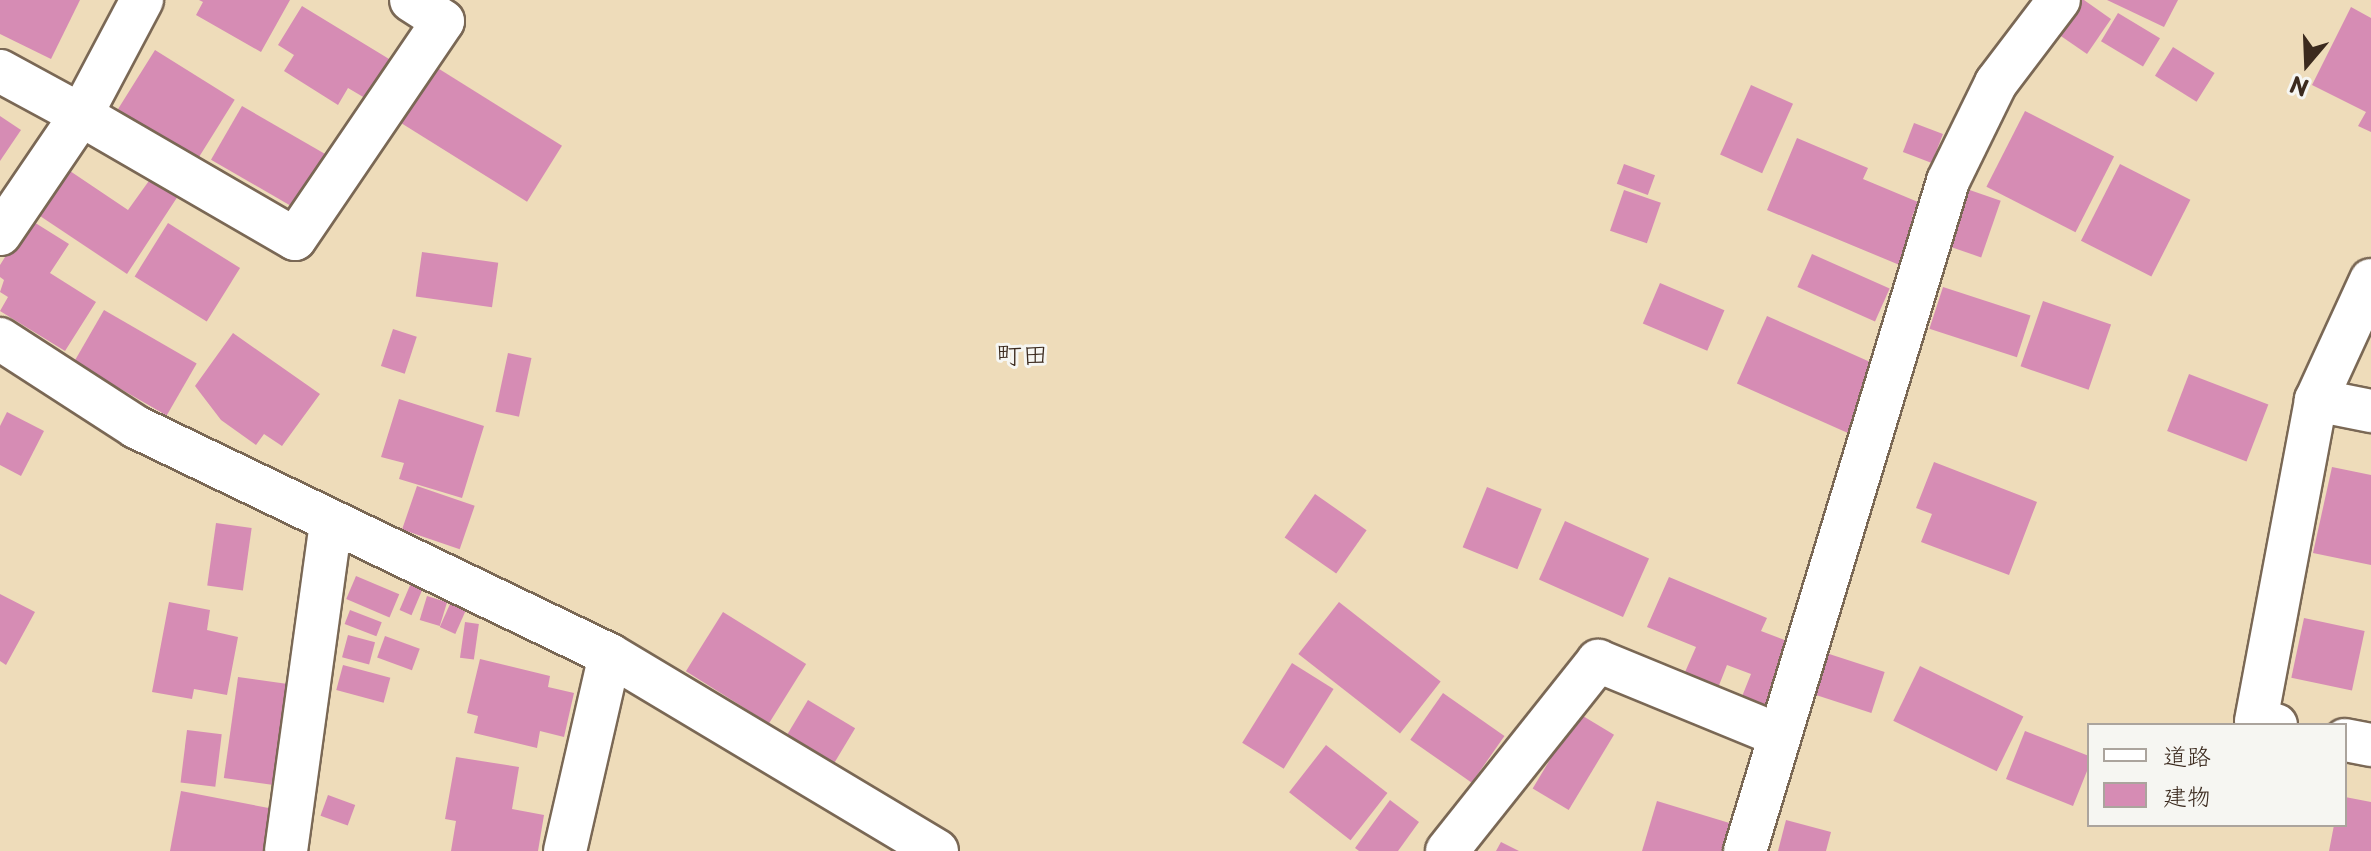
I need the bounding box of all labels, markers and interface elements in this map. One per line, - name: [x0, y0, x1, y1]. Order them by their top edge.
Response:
- north arrow: [2267, 24, 2347, 104]
- text: N: [2285, 69, 2313, 106]
- district label: 町田: [996, 338, 1048, 370]
- legend: [2087, 723, 2347, 827]
- text: 道路: [2163, 737, 2211, 773]
- text: 建物: [2163, 777, 2211, 813]

